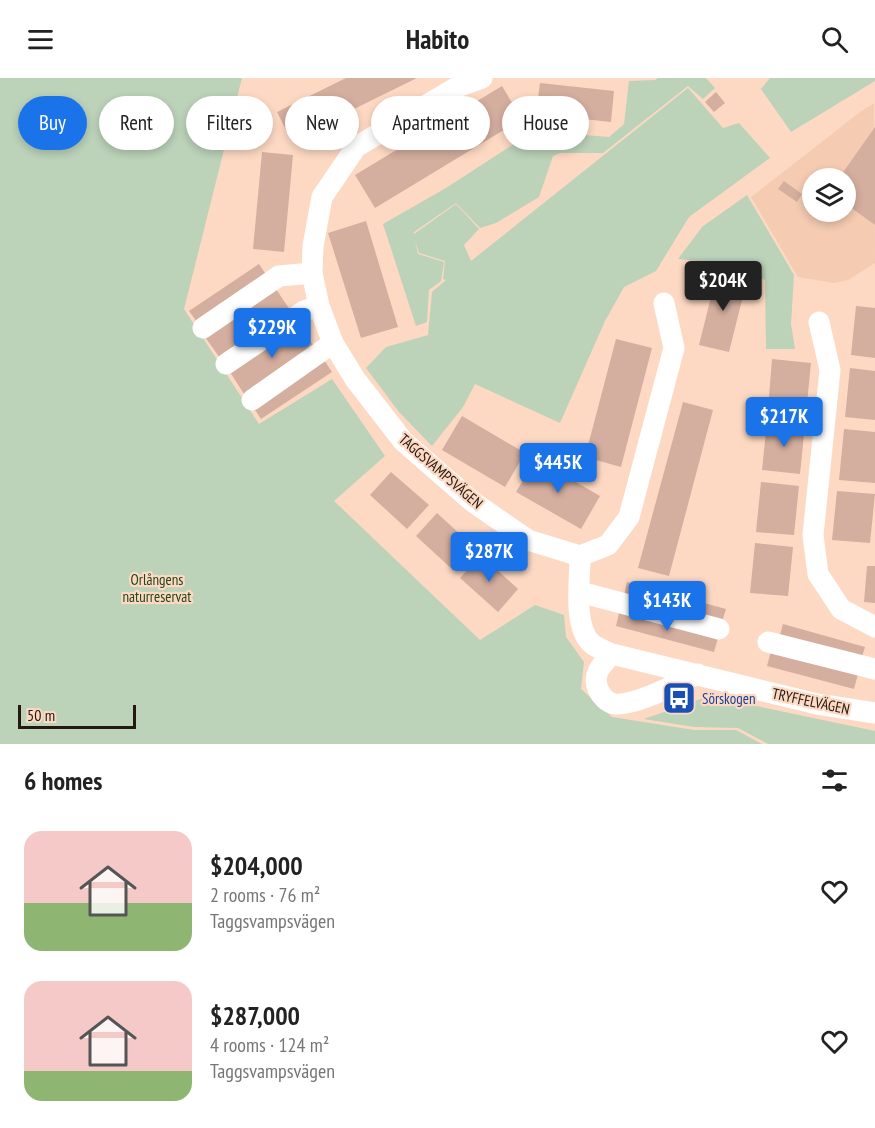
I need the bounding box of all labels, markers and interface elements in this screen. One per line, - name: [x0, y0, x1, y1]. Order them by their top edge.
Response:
- text: Habito: [406, 22, 469, 56]
- icon: menu: [24, 23, 57, 56]
- icon: search: [818, 23, 851, 56]
- chip: Buy: [18, 96, 87, 150]
- chip: Rent: [99, 96, 174, 150]
- chip: Filters: [186, 96, 273, 150]
- chip: New: [285, 96, 359, 150]
- chip: Apartment: [371, 96, 490, 150]
- chip: House: [502, 96, 589, 150]
- map controls: [802, 168, 856, 222]
- button: layers: [802, 168, 856, 222]
- pin: $204K: [681, 261, 765, 312]
- text: $204K: [699, 267, 747, 293]
- pin: $229K: [230, 308, 314, 359]
- text: $229K: [248, 314, 296, 340]
- pin: $217K: [742, 397, 826, 448]
- text: $217K: [760, 403, 808, 429]
- street label: TAGGSVAMPSVÄGEN: [395, 429, 487, 513]
- pin: $445K: [516, 443, 600, 494]
- text: $445K: [534, 449, 582, 475]
- pin: $287K: [447, 532, 531, 583]
- text: $287K: [465, 538, 513, 564]
- park label: Orlångens naturreservat: [123, 570, 191, 606]
- pin: $143K: [625, 581, 709, 632]
- text: $143K: [643, 587, 691, 613]
- bus stop icon: Sörskogen: [661, 680, 697, 716]
- street label: TRYFFELVÄGEN: [770, 684, 852, 718]
- place label: Sörskogen: [702, 689, 756, 708]
- scale bar: [18, 702, 136, 730]
- text: 50 m: [27, 705, 55, 725]
- text: 6 homes: [24, 764, 102, 797]
- icon: filters: [818, 764, 851, 797]
- text: $204,000: [210, 849, 303, 882]
- icon: home: [72, 855, 144, 927]
- icon: heart: [818, 875, 851, 908]
- text: 2 rooms · 76 m²: [210, 882, 320, 908]
- text: Taggsvampsvägen: [210, 908, 335, 934]
- text: $287,000: [210, 999, 300, 1032]
- icon: home: [72, 1005, 144, 1077]
- icon: heart: [818, 1025, 851, 1058]
- text: 4 rooms · 124 m²: [210, 1032, 329, 1058]
- text: Taggsvampsvägen: [210, 1058, 335, 1084]

